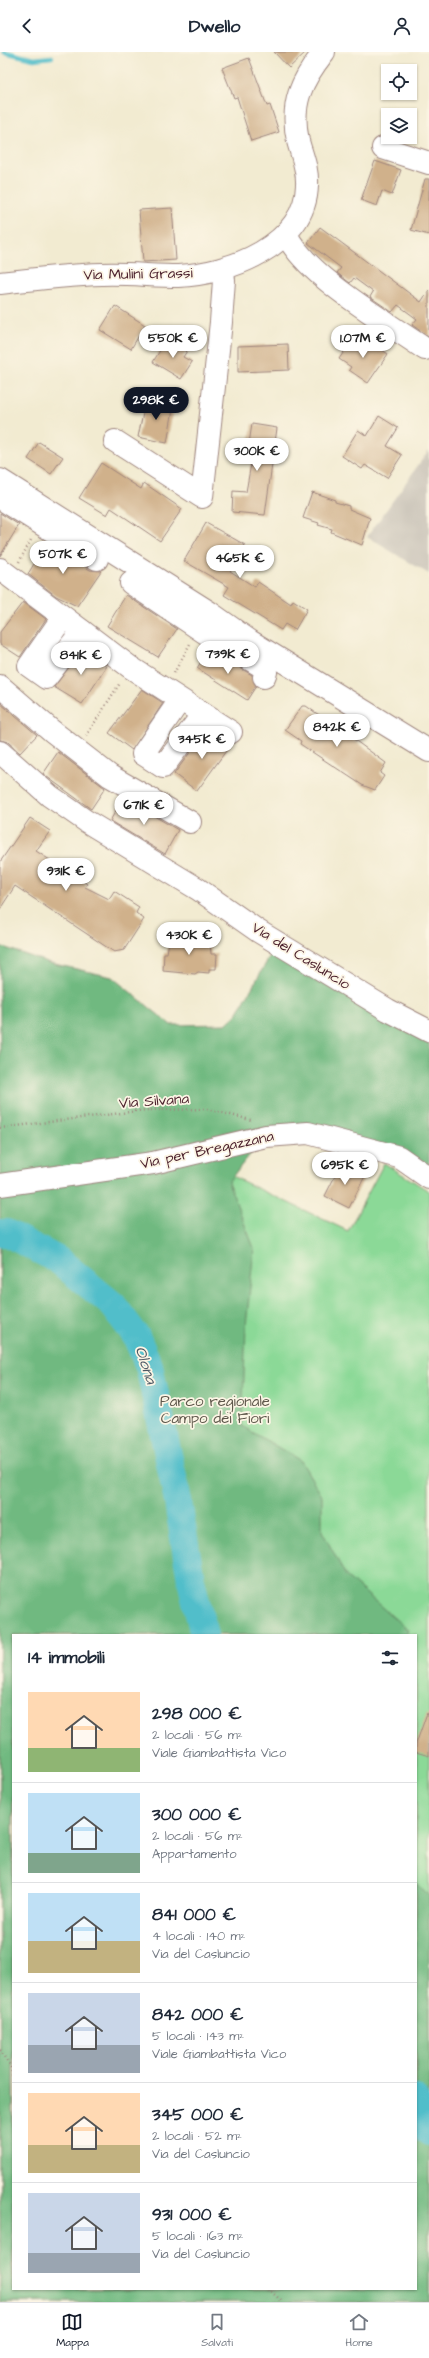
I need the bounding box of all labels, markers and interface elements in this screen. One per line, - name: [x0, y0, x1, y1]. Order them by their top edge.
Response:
- text: Dwello: [189, 14, 240, 39]
- icon: back: [16, 15, 38, 37]
- icon: person: [391, 15, 413, 37]
- map controls: [381, 64, 417, 144]
- button: locate: [381, 64, 417, 100]
- button: layers: [381, 108, 417, 144]
- street label: Via Mulini Grassi: [83, 263, 194, 285]
- pin: 550K €: [140, 325, 206, 359]
- pin: 1.07M €: [326, 325, 400, 359]
- text: 550K €: [148, 329, 198, 347]
- text: 1.07M €: [340, 329, 386, 347]
- pin: 298K €: [123, 387, 189, 421]
- text: 298K €: [133, 391, 179, 409]
- pin: 300K €: [224, 438, 290, 472]
- text: 300K €: [234, 442, 280, 460]
- pin: 507K €: [30, 541, 96, 575]
- text: 507K €: [39, 545, 87, 563]
- pin: 465K €: [207, 545, 273, 579]
- text: 465K €: [215, 549, 265, 567]
- pin: 739K €: [195, 641, 261, 675]
- pin: 841K €: [48, 642, 114, 676]
- text: 739K €: [205, 645, 251, 663]
- text: 841K €: [60, 646, 102, 664]
- pin: 842K €: [304, 714, 370, 748]
- text: 842K €: [313, 718, 361, 736]
- pin: 345K €: [169, 726, 235, 760]
- text: 345K €: [178, 730, 226, 748]
- pin: 671K €: [111, 792, 177, 826]
- text: 671K €: [123, 796, 165, 814]
- pin: 931K €: [33, 858, 99, 892]
- text: 931K €: [46, 862, 86, 880]
- street label: Via del Casluncio: [248, 917, 355, 995]
- pin: 430K €: [156, 922, 222, 956]
- text: 430K €: [165, 926, 213, 944]
- street label: Via Silvana: [118, 1088, 190, 1114]
- street label: Via per Bregazzana: [138, 1126, 276, 1175]
- pin: 695K €: [312, 1152, 378, 1186]
- text: 695K €: [321, 1156, 369, 1174]
- water label: Olona: [130, 1343, 163, 1387]
- park label: Parco regionale Campo dei Fiori: [160, 1391, 270, 1429]
- text: 14 immobili: [28, 1646, 105, 1670]
- icon: filters: [379, 1647, 401, 1669]
- text: 298 000 €: [152, 1702, 242, 1726]
- icon: home: [60, 1708, 108, 1756]
- text: 2 locali · 56 m²: [152, 1726, 243, 1744]
- text: Viale Giambattista Vico: [152, 1744, 286, 1762]
- text: 300 000 €: [152, 1803, 241, 1827]
- icon: home: [60, 1809, 108, 1857]
- text: 2 locali · 56 m²: [152, 1827, 243, 1845]
- text: Appartamento: [152, 1845, 237, 1863]
- text: 841 000 €: [152, 1903, 236, 1927]
- icon: home: [60, 1909, 108, 1957]
- text: 4 locali · 140 m²: [152, 1927, 245, 1945]
- text: Via del Casluncio: [152, 1945, 250, 1963]
- text: 842 000 €: [152, 2003, 244, 2027]
- icon: home: [60, 2009, 108, 2057]
- text: 5 locali · 143 m²: [152, 2027, 244, 2045]
- text: Viale Giambattista Vico: [152, 2045, 286, 2063]
- text: 345 000 €: [152, 2103, 244, 2127]
- icon: home: [60, 2109, 108, 2157]
- text: 2 locali · 52 m²: [152, 2127, 242, 2145]
- text: Via del Casluncio: [152, 2145, 250, 2163]
- text: 931 000 €: [152, 2203, 232, 2227]
- icon: home: [60, 2209, 108, 2257]
- text: 5 locali · 163 m²: [152, 2227, 243, 2245]
- text: Via del Casluncio: [152, 2245, 250, 2263]
- tab: Mappa: [56, 2311, 89, 2350]
- tab: Salvati: [201, 2311, 233, 2350]
- tab: Home: [345, 2311, 373, 2350]

